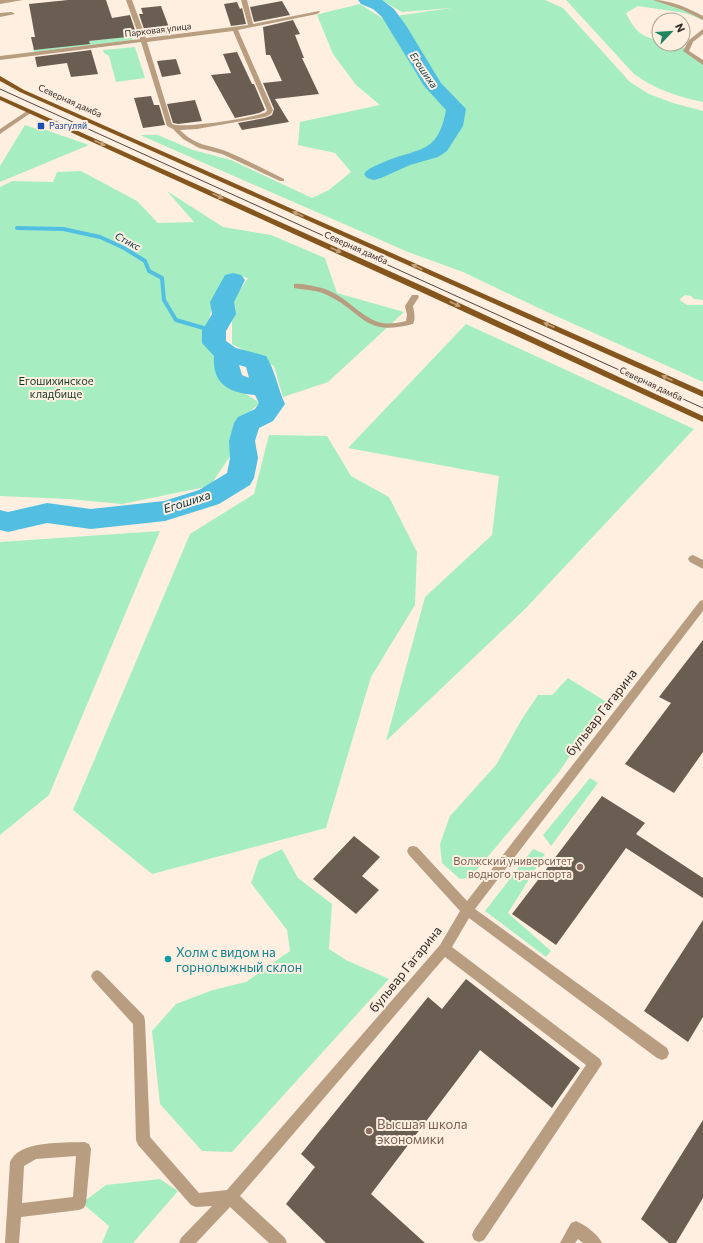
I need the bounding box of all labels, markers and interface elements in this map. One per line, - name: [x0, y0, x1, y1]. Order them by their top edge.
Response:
- north arrow: [651, 12, 691, 52]
- street label: Парковая улица: [124, 20, 192, 39]
- text: N: [673, 21, 688, 34]
- water label: Егошиха: [408, 50, 440, 90]
- street label: Северная дамба: [37, 82, 104, 120]
- place label: Разгуляй: [49, 120, 87, 131]
- marker: Разгуляй: [36, 121, 46, 131]
- one-way arrow: [94, 140, 105, 146]
- one-way arrow: [212, 193, 224, 199]
- one-way arrow: [293, 211, 304, 217]
- water label: Стикс: [113, 229, 143, 253]
- street label: Северная дамба: [323, 229, 390, 267]
- one-way arrow: [331, 247, 342, 253]
- one-way arrow: [411, 263, 423, 270]
- one-way arrow: [449, 301, 460, 307]
- one-way arrow: [543, 322, 554, 328]
- street label: Северная дамба: [618, 364, 685, 403]
- park label: Егошихинское кладбище: [18, 374, 94, 400]
- one-way arrow: [662, 375, 673, 381]
- water label: Егошиха: [161, 487, 212, 515]
- street label: бульвар Гагарина: [562, 665, 640, 759]
- place label: Волжский университет водного транспорта: [453, 854, 572, 880]
- marker: Волжский университет водного транспорта: [575, 862, 585, 872]
- street label: бульвар Гагарина: [365, 923, 445, 1015]
- place label: Холм с видом на горнолыжный склон: [176, 944, 302, 975]
- marker: Холм с видом на горнолыжный склон: [163, 954, 173, 964]
- place label: Высшая школа экономики: [377, 1116, 467, 1147]
- marker: Высшая школа экономики: [364, 1126, 374, 1136]

